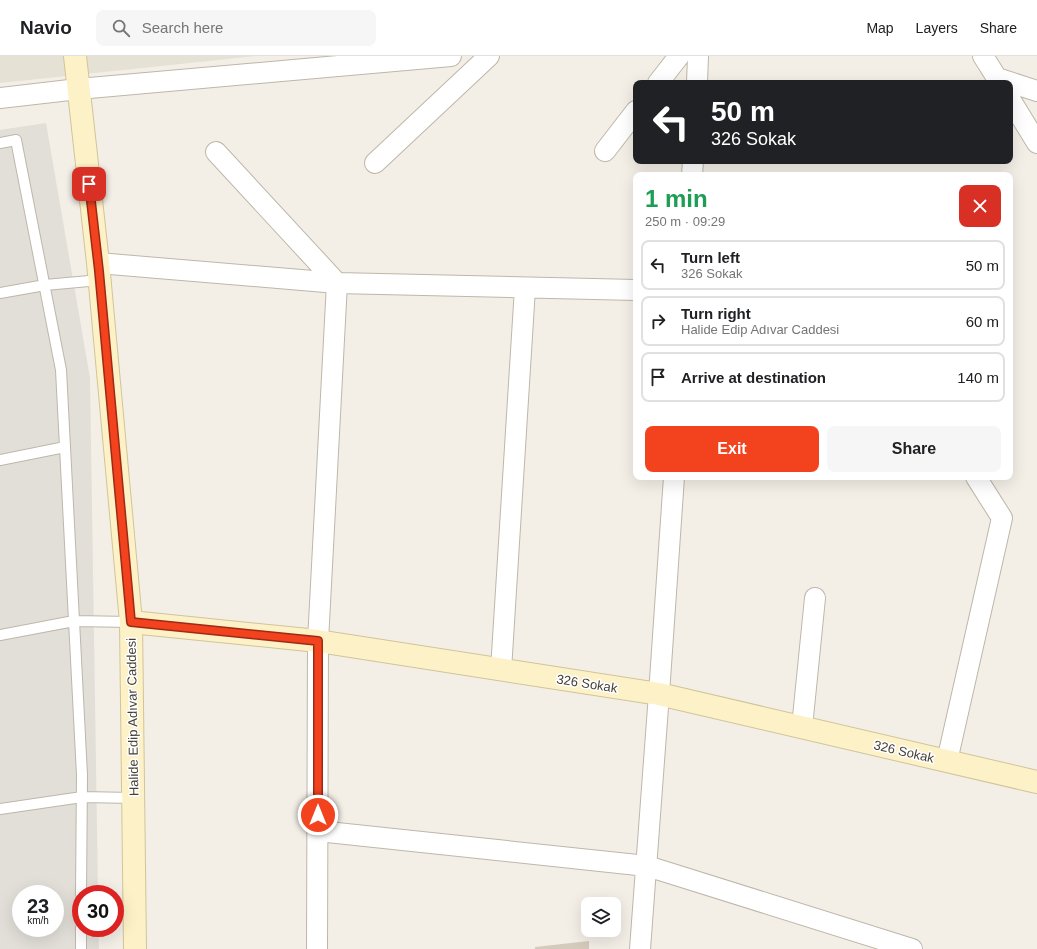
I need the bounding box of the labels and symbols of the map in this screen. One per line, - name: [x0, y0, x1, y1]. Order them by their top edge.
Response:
- pin: [72, 167, 106, 201]
- street label: Halide Edip Adıvar Caddesi: [124, 638, 141, 796]
- street label: 326 Sokak: [555, 671, 619, 696]
- street label: 326 Sokak: [872, 737, 936, 766]
- position arrow: [297, 794, 339, 836]
- speed limit sign: 30: [72, 885, 124, 937]

